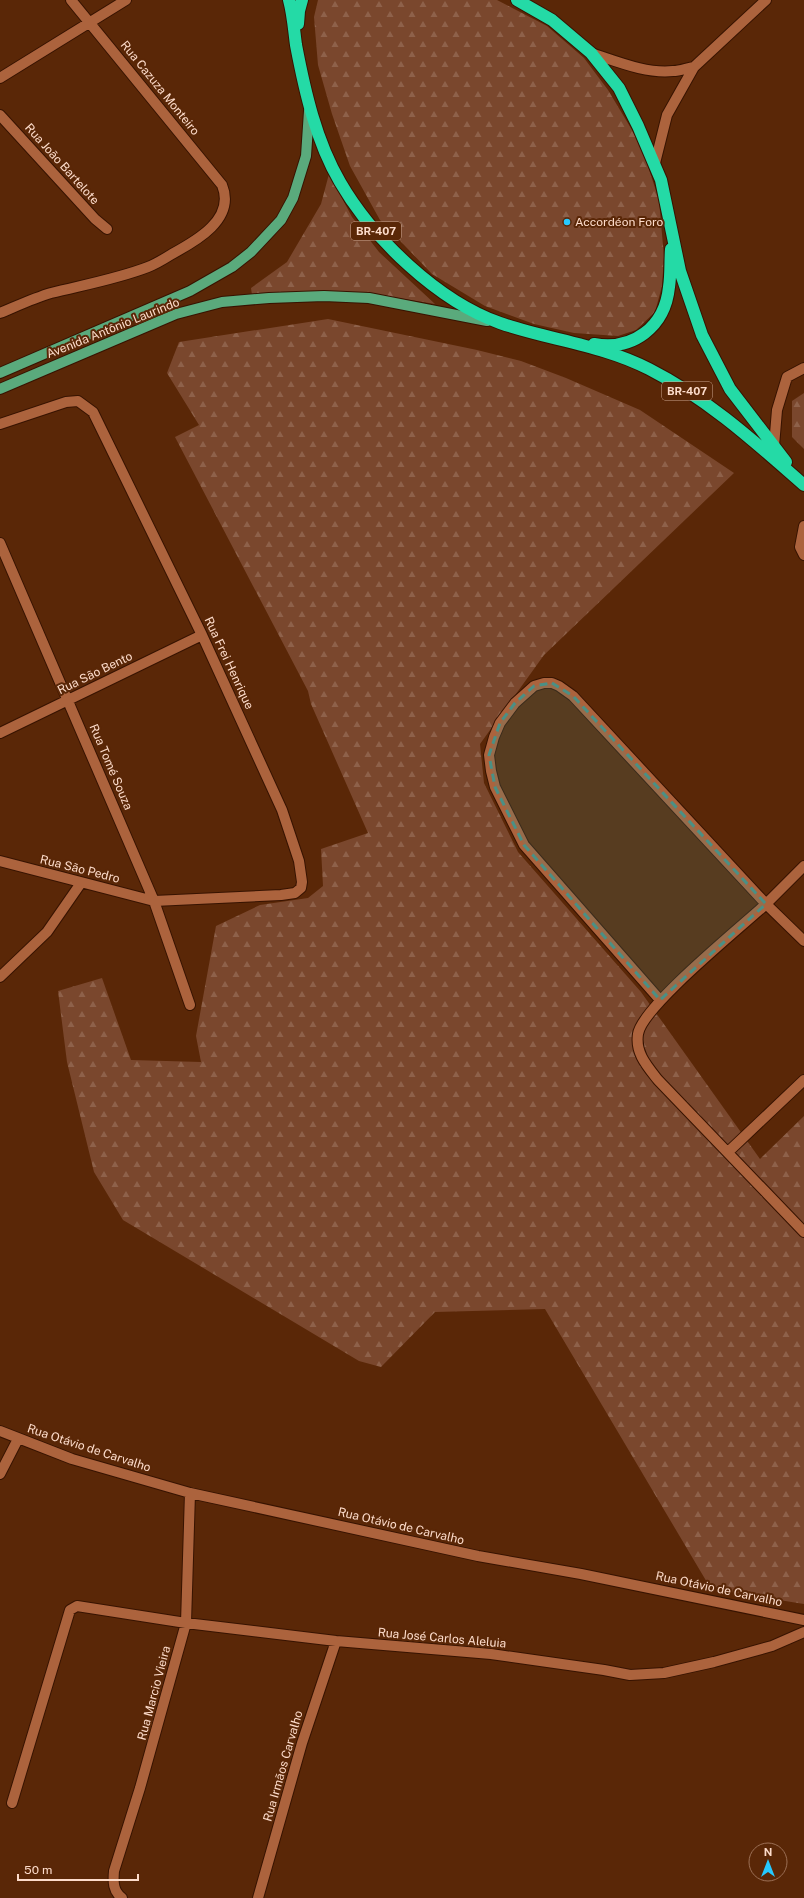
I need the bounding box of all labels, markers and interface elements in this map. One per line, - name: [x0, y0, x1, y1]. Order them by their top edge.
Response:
- street label: Rua Cazuza Monteiro: [118, 38, 202, 138]
- street label: Rua João Bartelote: [22, 121, 102, 207]
- place label: Accordéon Foro: [575, 215, 664, 229]
- marker: Accordéon Foro: [562, 217, 572, 227]
- road number: BR-407: [351, 222, 401, 240]
- street label: Avenida Antônio Laurindo: [44, 295, 182, 361]
- road number: BR-407: [662, 382, 712, 400]
- street label: Rua Frei Henrique: [201, 615, 257, 712]
- street label: Rua São Bento: [55, 649, 135, 697]
- street label: Rua Tomé Souza: [87, 722, 135, 812]
- street label: Rua São Pedro: [39, 852, 122, 886]
- street label: Rua Otávio de Carvalho: [25, 1421, 153, 1475]
- street label: Rua Otávio de Carvalho: [337, 1505, 466, 1547]
- street label: Rua Otávio de Carvalho: [654, 1569, 784, 1609]
- street label: Rua José Carlos Aleluia: [377, 1625, 507, 1651]
- street label: Rua Marcio Vieira: [135, 1644, 173, 1742]
- street label: Rua Irmãos Carvalho: [260, 1709, 306, 1823]
- north arrow: [748, 1842, 788, 1882]
- text: N: [764, 1846, 772, 1858]
- scale bar: [18, 1856, 138, 1882]
- text: 50 m: [24, 1863, 52, 1877]

